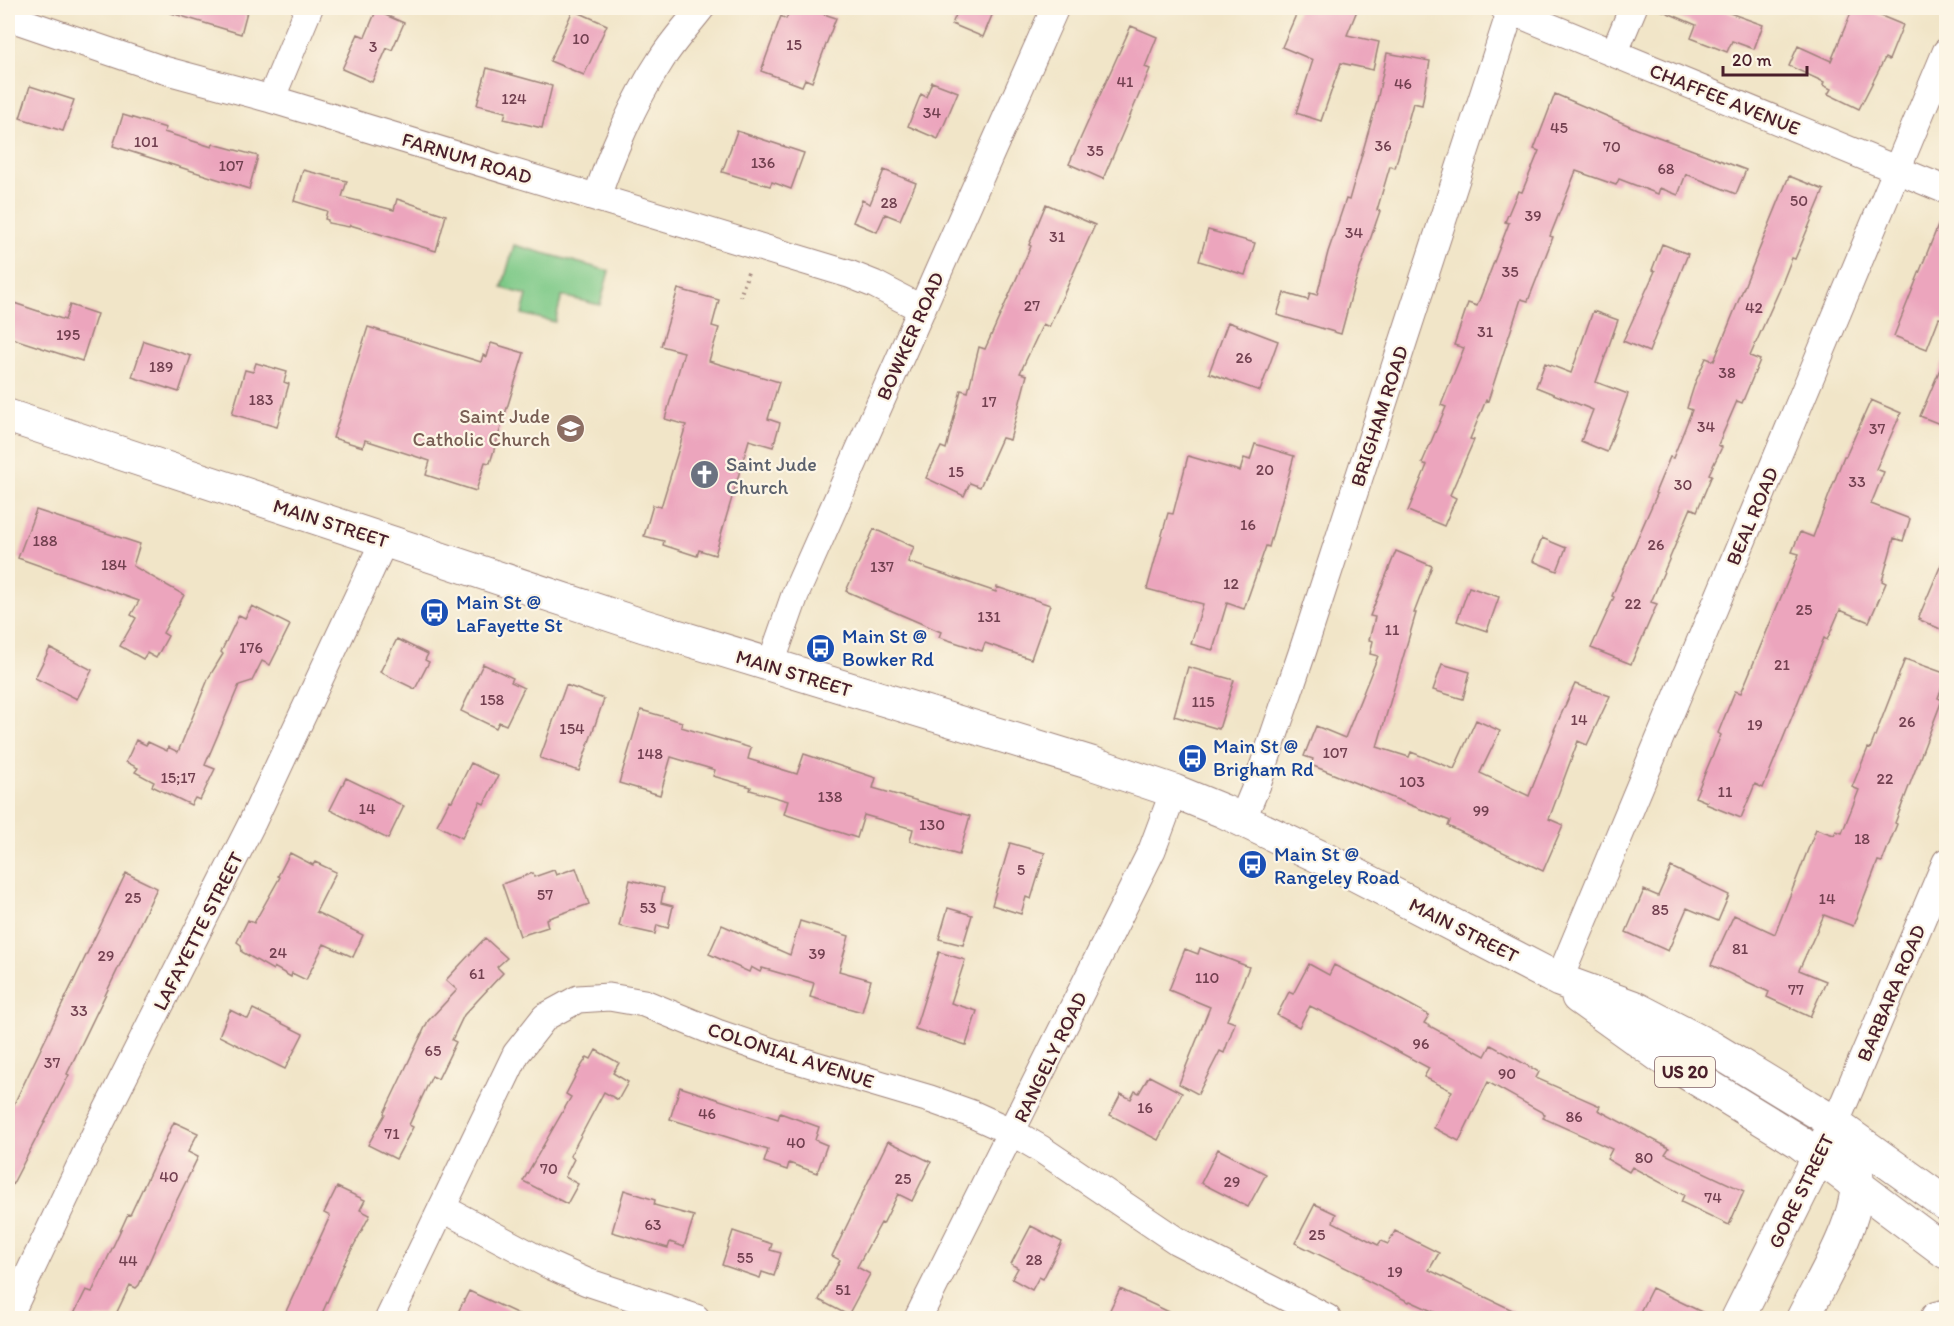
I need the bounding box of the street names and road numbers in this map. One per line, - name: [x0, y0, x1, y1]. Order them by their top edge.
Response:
- street label: CHAFFEE AVENUE: [1646, 58, 1804, 140]
- street label: FARNUM ROAD: [399, 127, 535, 189]
- street label: BOWKER ROAD: [871, 268, 949, 404]
- street label: BRIGHAM ROAD: [1345, 343, 1413, 489]
- street label: BEAL ROAD: [1721, 463, 1783, 569]
- street label: MAIN STREET: [270, 493, 392, 553]
- street label: MAIN STREET: [733, 644, 855, 702]
- street label: LAFAYETTE STREET: [148, 848, 248, 1014]
- street label: MAIN STREET: [1405, 892, 1523, 968]
- street label: BARBARA ROAD: [1851, 921, 1931, 1065]
- street label: RANGELY ROAD: [1008, 988, 1092, 1126]
- street label: COLONIAL AVENUE: [705, 1017, 877, 1093]
- road number: US 20: [1655, 1057, 1715, 1087]
- street label: GORE STREET: [1763, 1130, 1839, 1252]

